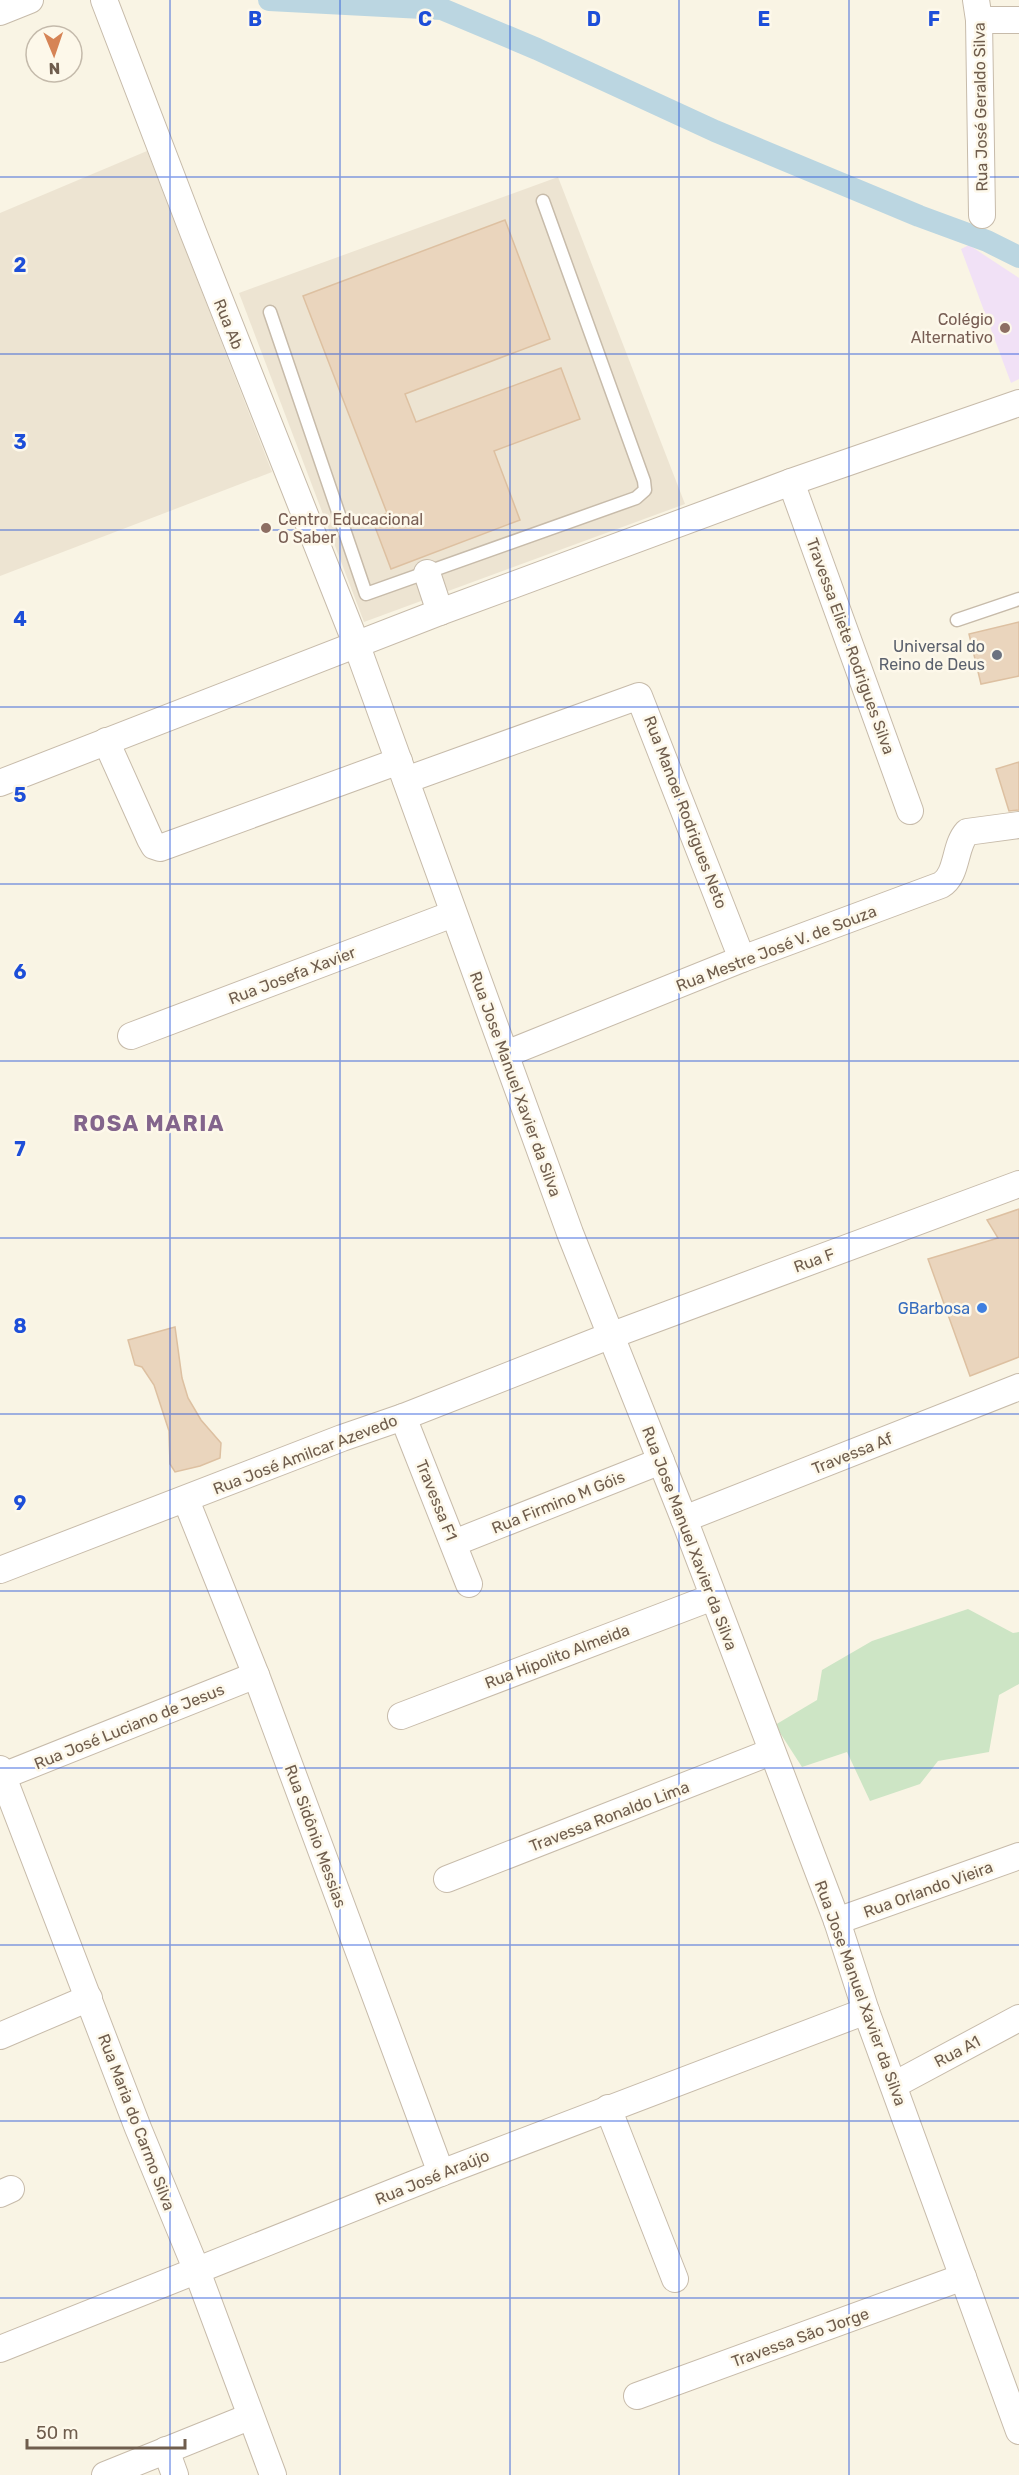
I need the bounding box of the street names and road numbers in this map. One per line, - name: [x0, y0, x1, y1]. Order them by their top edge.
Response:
- street label: Rua José Geraldo Silva: [970, 22, 991, 192]
- street label: Rua Ab: [210, 296, 247, 352]
- street label: Travessa Eliete Rodrigues Silva: [802, 535, 899, 757]
- street label: Rua Manoel Rodrigues Neto: [640, 713, 731, 911]
- street label: Rua Mestre José V. de Souza: [673, 901, 879, 996]
- street label: Rua Josefa Xavier: [226, 942, 358, 1008]
- street label: Rua Jose Manuel Xavier da Silva: [466, 969, 565, 1199]
- street label: Rua F: [791, 1244, 837, 1277]
- street label: Rua José Amilcar Azevedo: [210, 1410, 400, 1498]
- street label: Rua Jose Manuel Xavier da Silva: [638, 1424, 741, 1653]
- street label: Travessa Af: [809, 1428, 896, 1478]
- street label: Travessa F1: [412, 1457, 461, 1543]
- street label: Rua Firmino M Góis: [489, 1467, 627, 1538]
- street label: Rua Hipolito Almeida: [482, 1620, 632, 1693]
- street label: Rua José Luciano de Jesus: [31, 1680, 227, 1773]
- street label: Rua Sidônio Messias: [281, 1762, 350, 1910]
- street label: Travessa Ronaldo Lima: [527, 1777, 692, 1856]
- street label: Rua Orlando Vieira: [861, 1857, 995, 1922]
- street label: Rua Jose Manuel Xavier da Silva: [811, 1878, 910, 2108]
- street label: Rua Maria do Carmo Silva: [94, 2031, 179, 2213]
- street label: Rua A1: [931, 2031, 983, 2071]
- street label: Rua José Araújo: [372, 2146, 492, 2209]
- street label: Travessa São Jorge: [729, 2304, 871, 2371]

